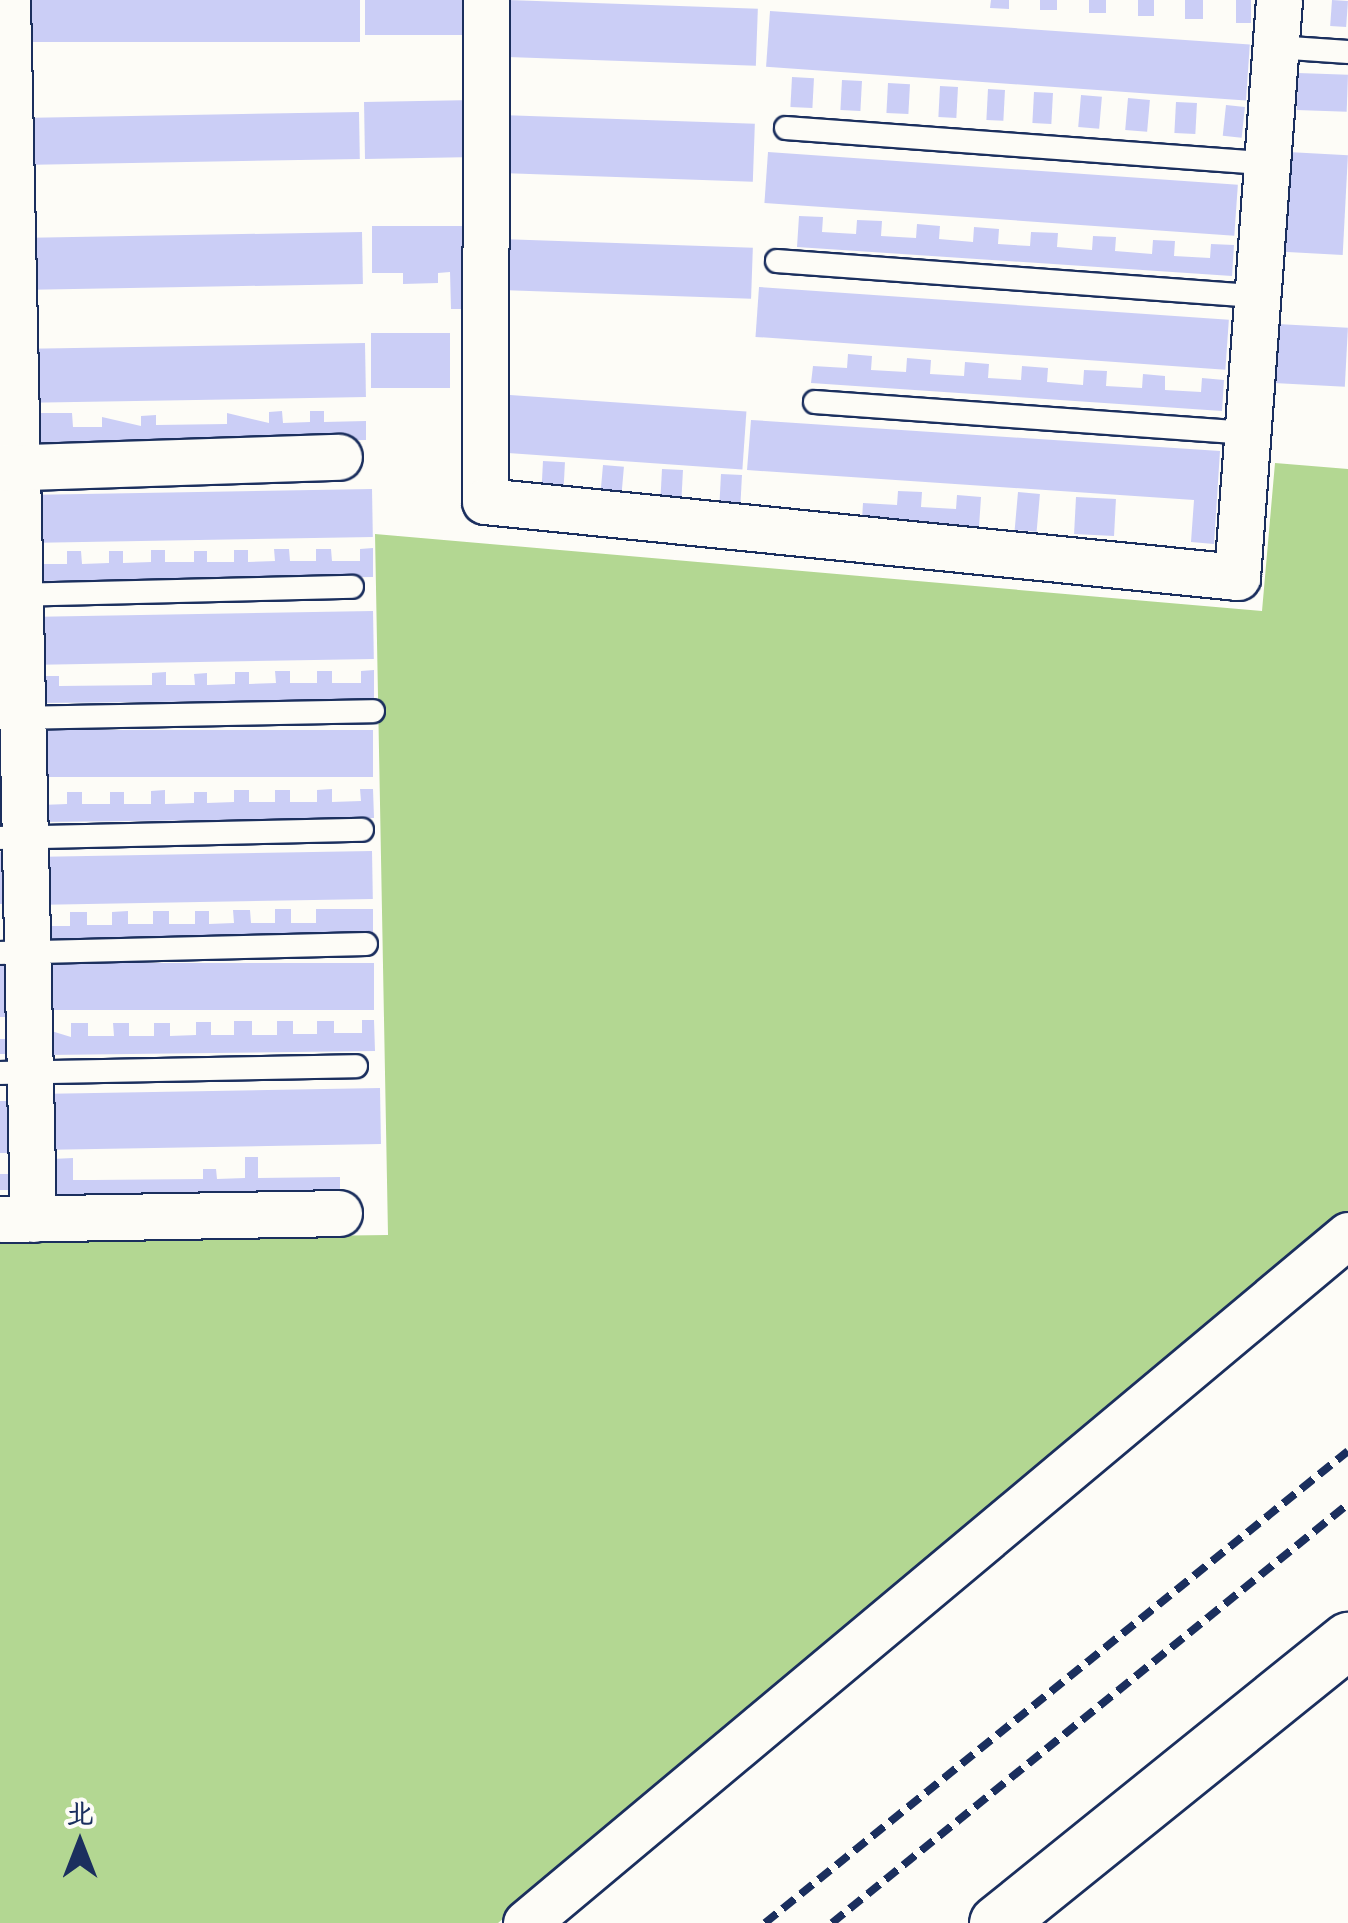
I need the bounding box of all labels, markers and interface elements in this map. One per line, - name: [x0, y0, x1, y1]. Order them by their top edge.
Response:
- north arrow: [30, 1793, 130, 1893]
- text: 北: [66, 1794, 94, 1832]

